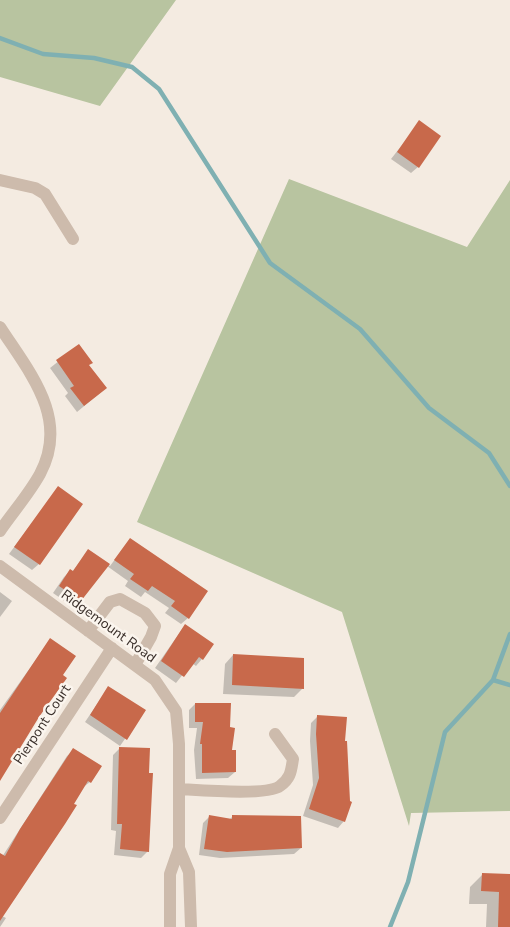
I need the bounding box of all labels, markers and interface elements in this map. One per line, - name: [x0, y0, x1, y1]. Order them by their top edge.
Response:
- street label: Ridgemount Road: [57, 587, 159, 667]
- street label: Pierpont Court: [11, 682, 75, 768]

